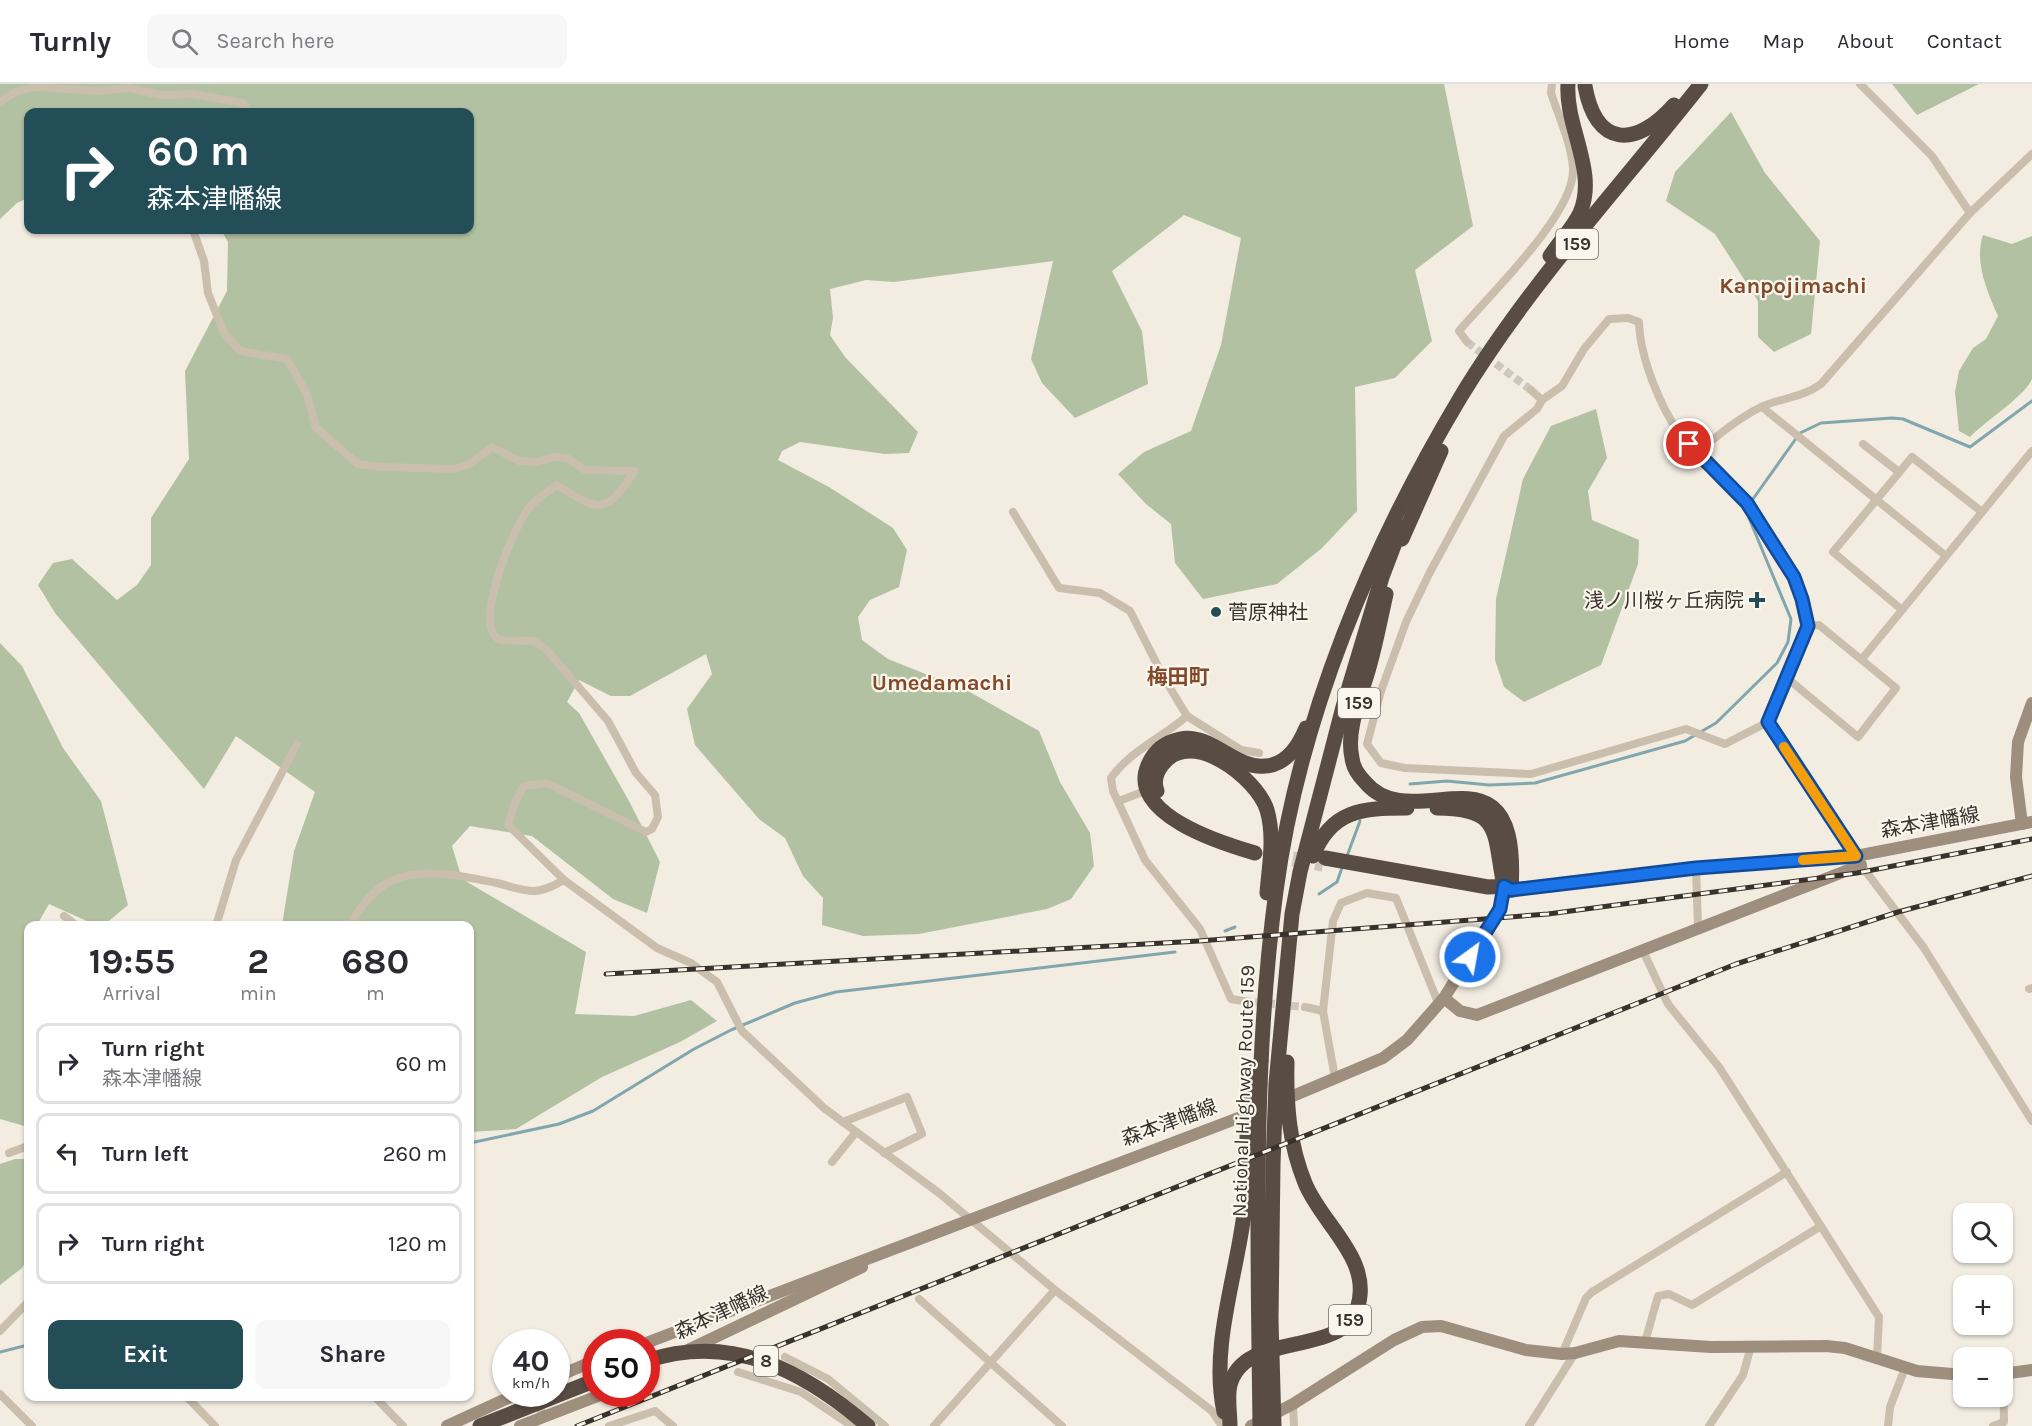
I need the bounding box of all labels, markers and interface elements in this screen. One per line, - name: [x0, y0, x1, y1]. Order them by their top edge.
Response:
- search box: [147, 14, 567, 68]
- text: Turnly: [30, 25, 111, 58]
- icon: search: [168, 25, 201, 58]
- text: Search here: [216, 28, 335, 54]
- text: Home: [1674, 29, 1730, 53]
- text: Map: [1763, 29, 1804, 53]
- text: About: [1837, 29, 1894, 53]
- text: Contact: [1927, 29, 2002, 53]
- text: 60 m: [147, 126, 250, 176]
- icon: right: [48, 132, 126, 210]
- text: 森本津幡線: [147, 183, 282, 215]
- road number: 159: [1556, 229, 1598, 259]
- district label: Kanpojimachi: [1719, 273, 1867, 299]
- pin: [1663, 418, 1714, 469]
- icon: arrive: [1672, 427, 1705, 460]
- place label: 浅ノ川桜ヶ丘病院: [1584, 589, 1744, 612]
- marker: 浅ノ川桜ヶ丘病院: [1748, 591, 1766, 609]
- place label: 菅原神社: [1228, 601, 1308, 624]
- marker: 菅原神社: [1209, 605, 1223, 619]
- district label: 梅田町: [1147, 665, 1210, 689]
- district label: Umedamachi: [872, 670, 1012, 696]
- road number: 159: [1338, 688, 1380, 718]
- street label: 森本津幡線: [1879, 802, 1981, 843]
- position arrow: [1438, 925, 1502, 989]
- text: 19:55: [89, 940, 175, 982]
- text: 2: [247, 940, 269, 982]
- text: 680: [341, 940, 409, 982]
- street label: National Highway Route 159: [1228, 965, 1259, 1217]
- text: Arrival: [103, 982, 161, 1005]
- text: min: [240, 982, 277, 1005]
- text: m: [366, 982, 385, 1005]
- text: Turn right: [102, 1036, 205, 1062]
- icon: right: [51, 1047, 84, 1080]
- text: 60 m: [396, 1051, 447, 1077]
- text: 森本津幡線: [102, 1067, 202, 1090]
- street label: 森本津幡線: [1118, 1095, 1220, 1150]
- icon: left: [51, 1137, 84, 1170]
- text: Turn left: [102, 1141, 189, 1167]
- text: 260 m: [383, 1141, 447, 1167]
- map controls: [1953, 1203, 2013, 1407]
- button: search: [1953, 1203, 2013, 1263]
- icon: right: [51, 1227, 84, 1260]
- text: Turn right: [102, 1231, 205, 1257]
- text: 120 m: [388, 1231, 447, 1257]
- button: +: [1953, 1275, 2013, 1335]
- street label: 森本津幡線: [671, 1281, 771, 1344]
- road number: 159: [1329, 1305, 1371, 1335]
- button: Exit: [48, 1320, 243, 1389]
- button: Share: [255, 1320, 450, 1389]
- speed limit sign: 50: [582, 1329, 660, 1407]
- text: 40: [513, 1343, 549, 1379]
- road number: 8: [754, 1346, 778, 1376]
- button: −: [1953, 1347, 2013, 1407]
- text: km/h: [512, 1374, 550, 1392]

